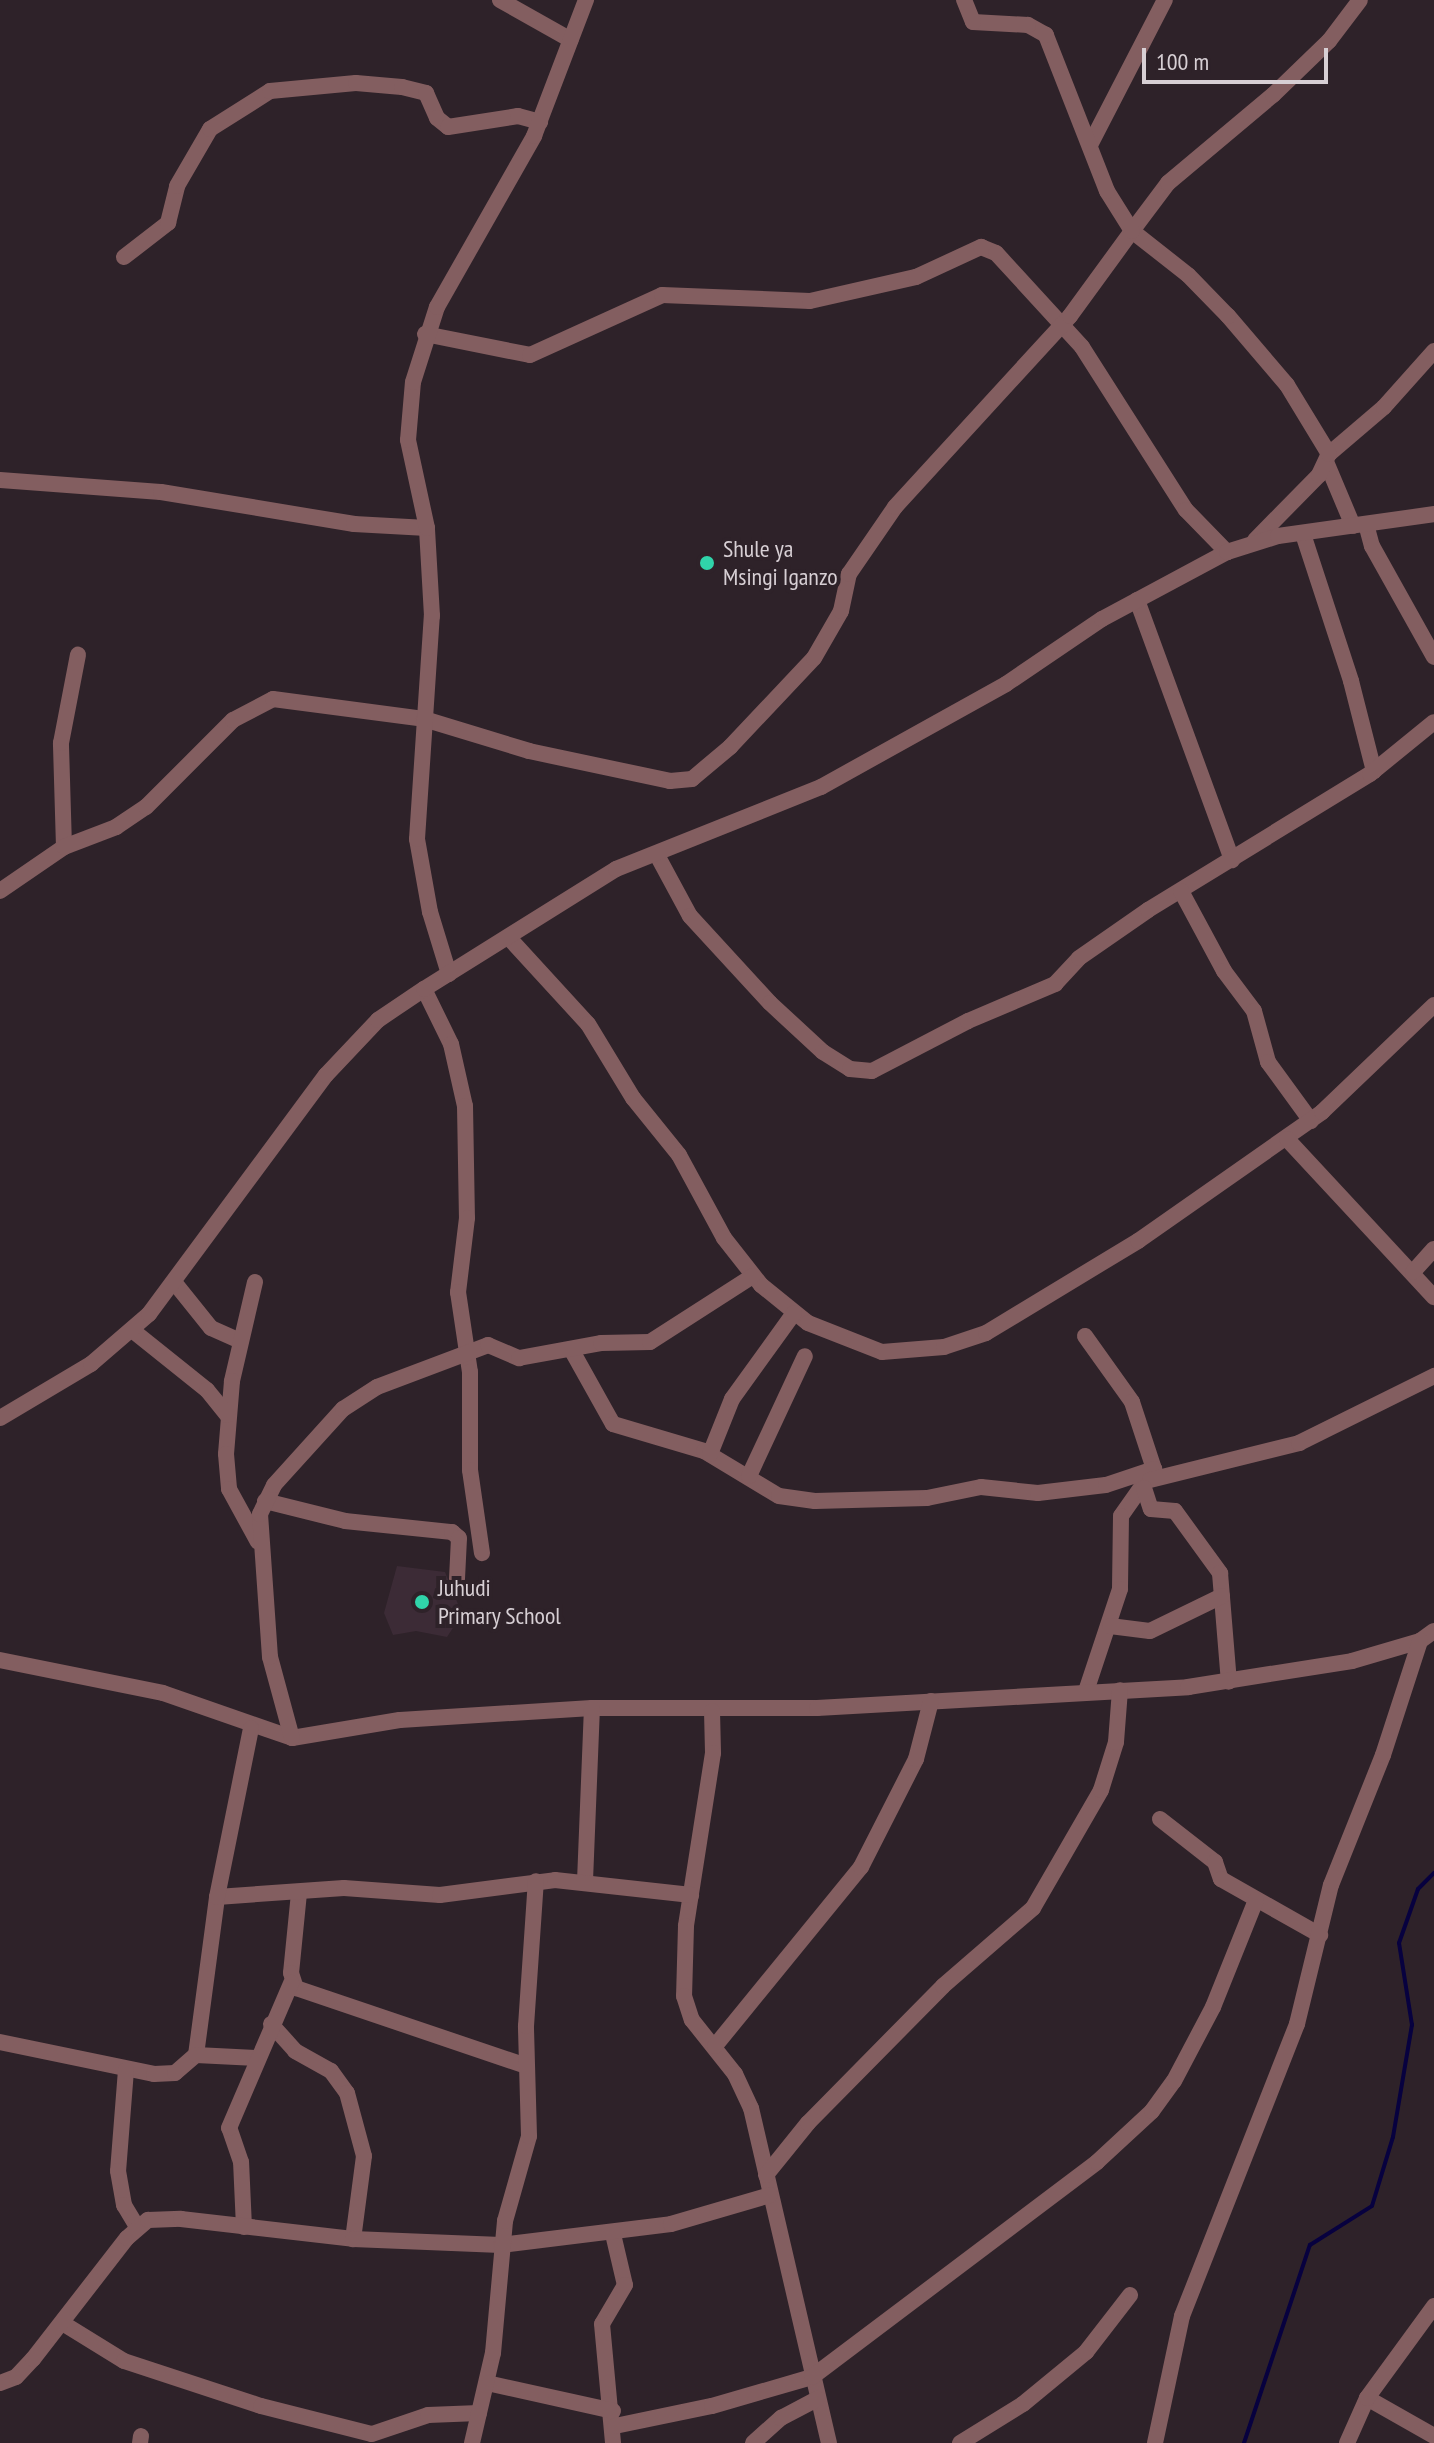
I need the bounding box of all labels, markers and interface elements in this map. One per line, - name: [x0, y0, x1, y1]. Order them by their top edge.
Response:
- scale bar: [1146, 32, 1332, 82]
- text: 100 m: [1156, 46, 1209, 77]
- place label: Shule ya Msingi Iganzo: [723, 535, 838, 591]
- marker: Shule ya Msingi Iganzo: [698, 554, 716, 572]
- place label: Juhudi Primary School: [438, 1574, 562, 1630]
- marker: Juhudi Primary School: [413, 1593, 431, 1611]

